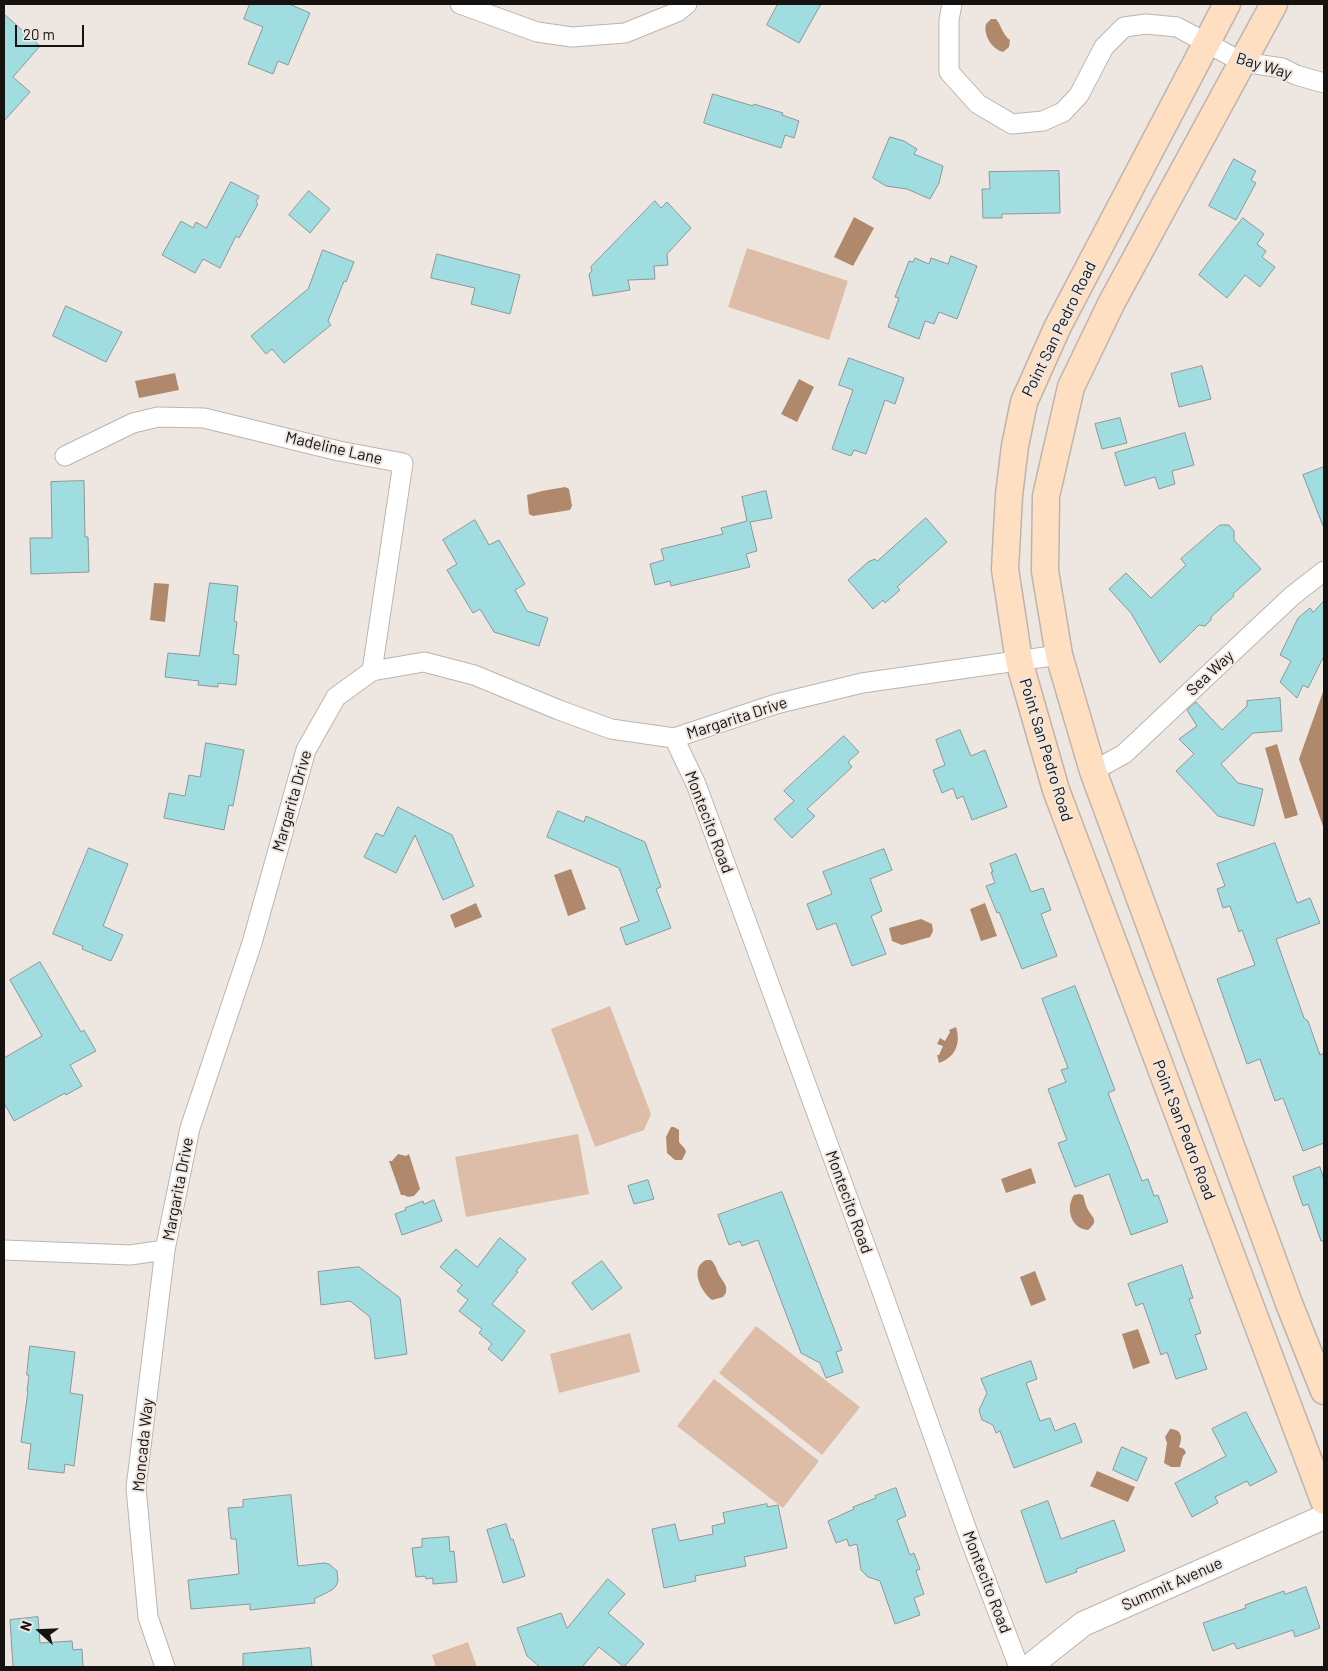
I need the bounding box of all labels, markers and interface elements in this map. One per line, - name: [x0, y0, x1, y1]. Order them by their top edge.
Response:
- scale bar: [18, 15, 86, 47]
- text: 20 m: [23, 25, 55, 43]
- street label: Bay Way: [1234, 48, 1294, 84]
- street label: Point San Pedro Road: [1018, 258, 1100, 400]
- street label: Madeline Lane: [284, 427, 384, 469]
- street label: Sea Way: [1182, 646, 1238, 700]
- street label: Point San Pedro Road: [1015, 676, 1077, 824]
- street label: Margarita Drive: [684, 693, 790, 743]
- street label: Margarita Drive: [268, 748, 316, 854]
- street label: Montecito Road: [681, 768, 737, 876]
- street label: Point San Pedro Road: [1148, 1057, 1220, 1203]
- street label: Margarita Drive: [159, 1136, 197, 1242]
- street label: Montecito Road: [821, 1148, 877, 1256]
- street label: Moncada Way: [129, 1397, 157, 1493]
- street label: Montecito Road: [959, 1528, 1015, 1636]
- street label: Summit Avenue: [1119, 1553, 1225, 1615]
- north arrow: [15, 1606, 65, 1656]
- text: N: [16, 1618, 35, 1633]

